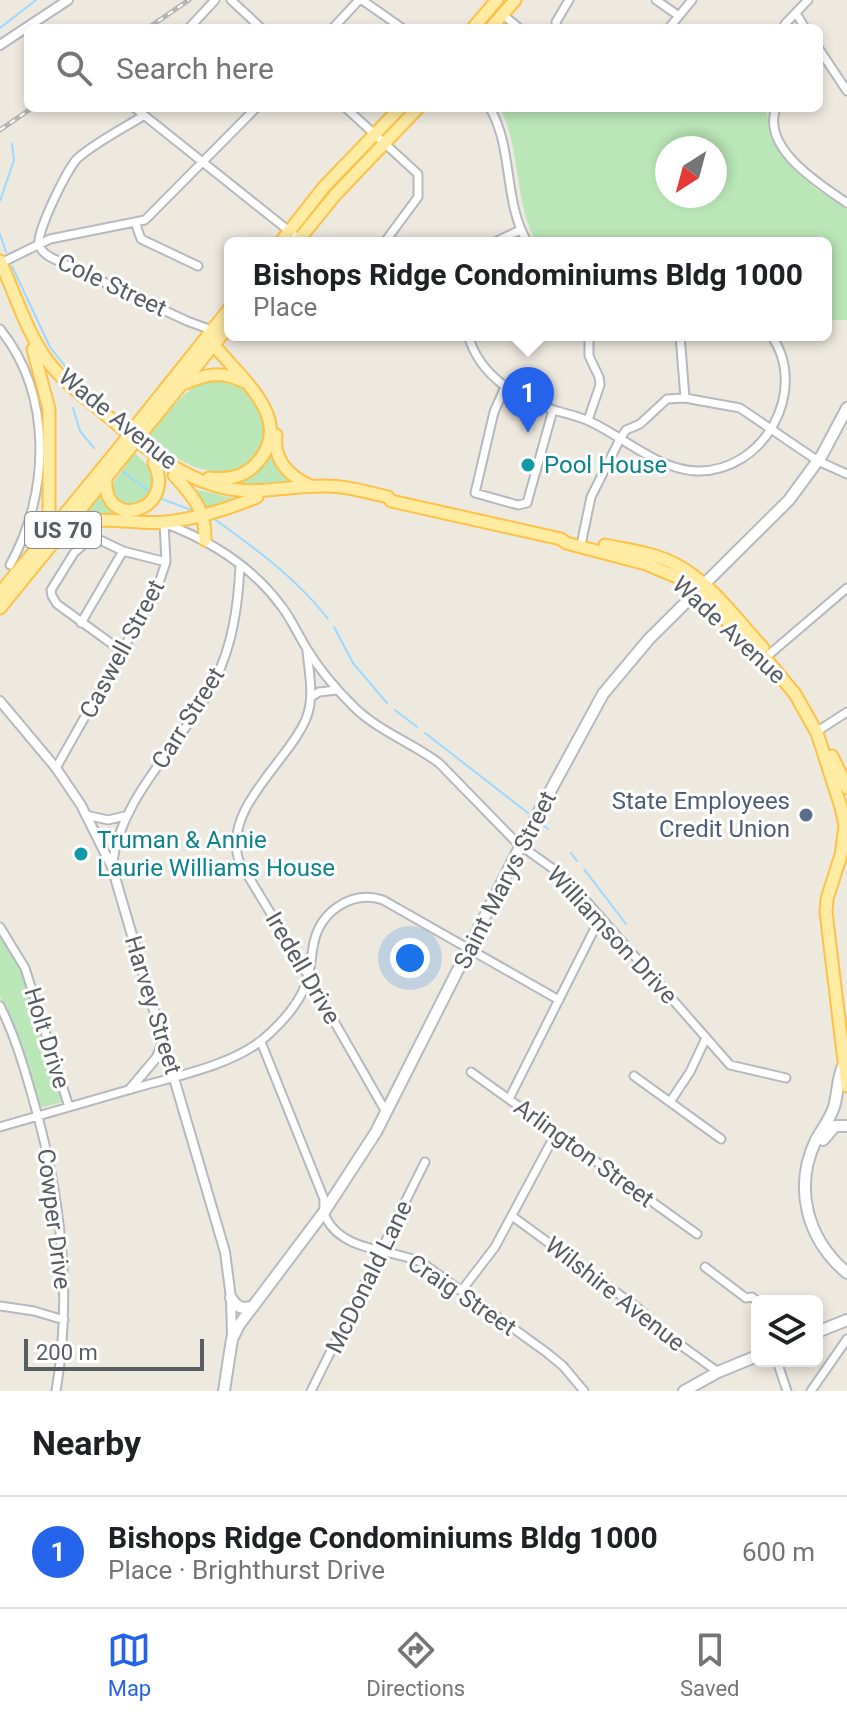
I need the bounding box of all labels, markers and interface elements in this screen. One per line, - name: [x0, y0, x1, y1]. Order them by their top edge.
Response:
- search box: [24, 24, 823, 112]
- icon: search: [52, 46, 96, 90]
- text: Search here: [116, 51, 274, 86]
- north arrow: [655, 136, 727, 208]
- popup: [224, 237, 832, 341]
- street label: Cole Street: [53, 248, 171, 323]
- text: Bishops Ridge Condominiums Bldg 1000: [253, 257, 803, 292]
- text: Place: [253, 292, 317, 322]
- street label: Wade Avenue: [53, 363, 183, 475]
- pin: 1: [502, 367, 554, 433]
- place label: Pool House: [544, 451, 667, 479]
- marker: Pool House: [519, 456, 537, 474]
- road number: US 70: [25, 512, 101, 548]
- street label: Wade Avenue: [667, 570, 791, 690]
- street label: Caswell Street: [74, 575, 170, 723]
- street label: Carr Street: [146, 662, 230, 774]
- street label: Saint Marys Street: [448, 786, 562, 973]
- place label: State Employees Credit Union: [612, 787, 790, 843]
- marker: State Employees Credit Union: [797, 806, 815, 824]
- place label: Truman & Annie Laurie Williams House: [97, 826, 335, 882]
- marker: Truman & Annie Laurie Williams House: [72, 845, 90, 863]
- street label: Williamson Drive: [541, 860, 683, 1010]
- street label: Iredell Drive: [260, 907, 346, 1029]
- street label: Harvey Street: [119, 932, 187, 1078]
- your location: [390, 938, 430, 978]
- street label: Holt Drive: [18, 984, 76, 1092]
- street label: Arlington Street: [509, 1093, 660, 1213]
- street label: Cowper Drive: [31, 1147, 77, 1291]
- street label: McDonald Lane: [320, 1196, 418, 1358]
- street label: Wilshire Avenue: [540, 1231, 690, 1357]
- street label: Craig Street: [402, 1248, 522, 1342]
- map controls: [751, 1295, 823, 1367]
- button: layers: [751, 1295, 823, 1367]
- scale bar: [24, 1335, 204, 1371]
- text: 200 m: [36, 1340, 98, 1365]
- text: Nearby: [32, 1423, 141, 1463]
- text: Bishops Ridge Condominiums Bldg 1000: [108, 1520, 658, 1555]
- text: 1: [51, 1537, 65, 1567]
- text: 600 m: [742, 1537, 815, 1567]
- text: Place · Brighthurst Drive: [108, 1555, 385, 1585]
- tab: Map: [107, 1628, 151, 1701]
- tab: Directions: [366, 1628, 465, 1701]
- tab: Saved: [680, 1628, 740, 1701]

